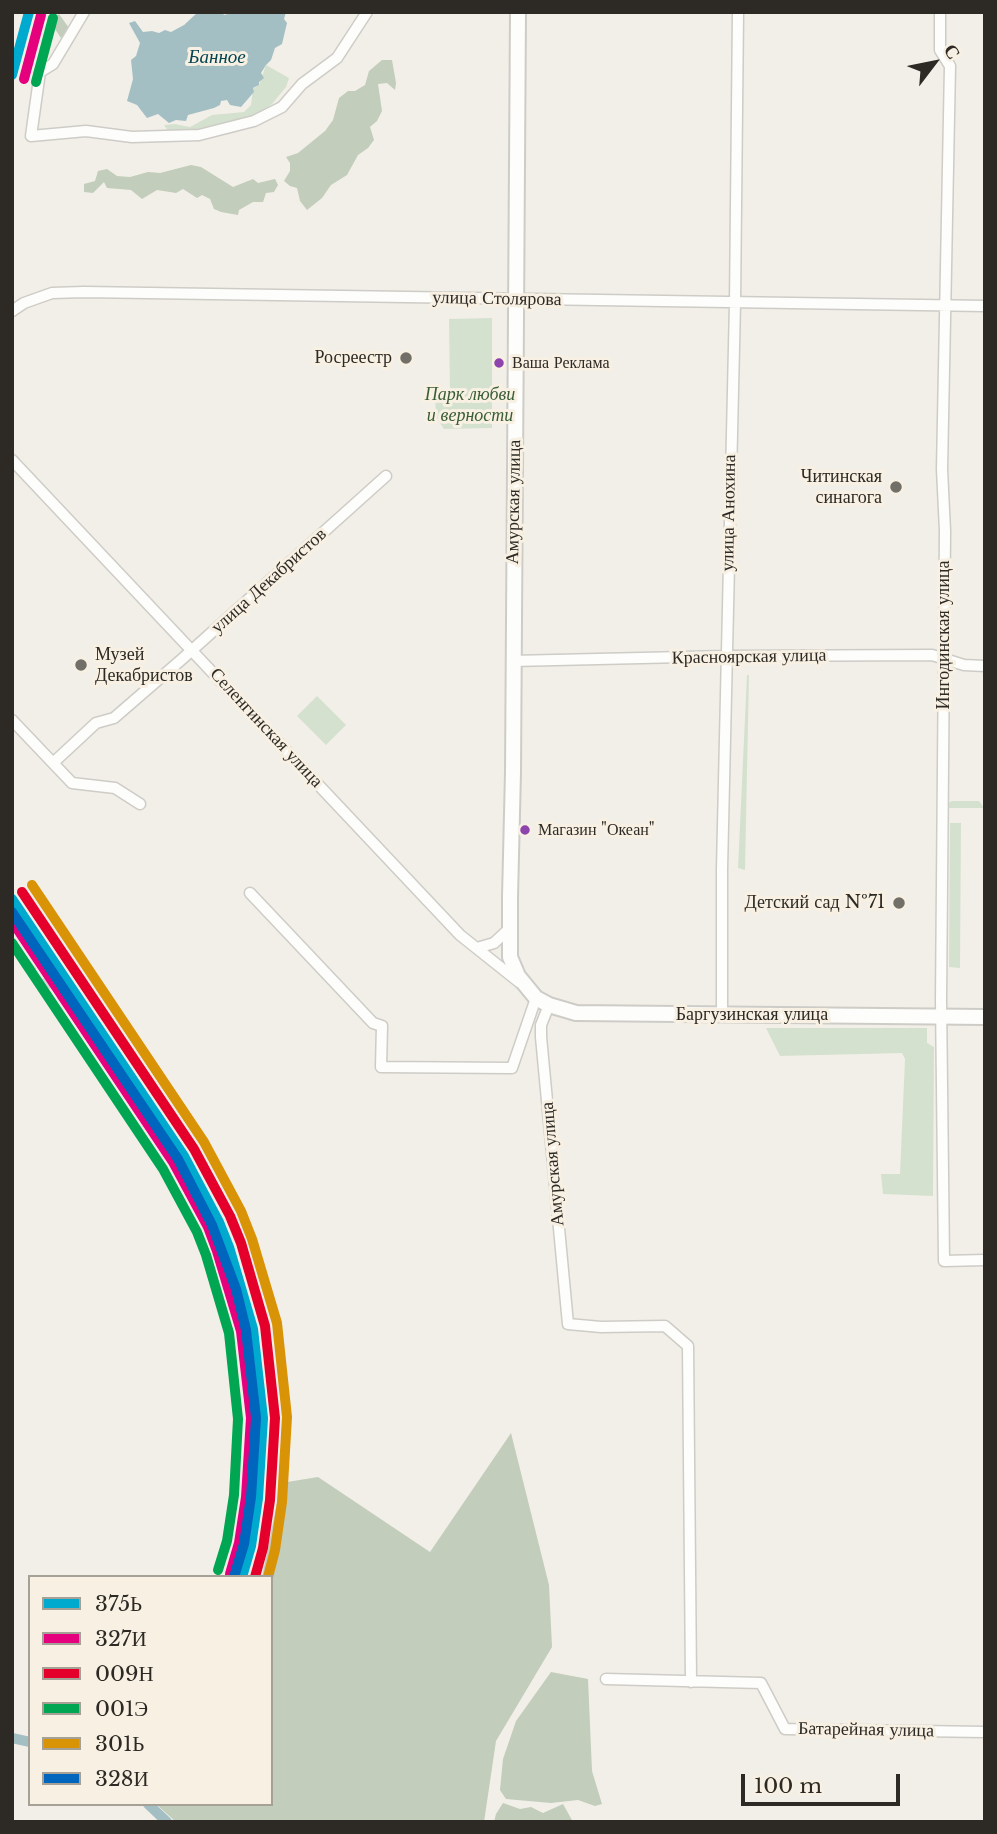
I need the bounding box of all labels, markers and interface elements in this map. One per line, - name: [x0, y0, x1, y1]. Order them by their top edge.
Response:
- north arrow: [899, 28, 969, 98]
- text: С: [939, 40, 966, 64]
- water label: Банное: [188, 47, 246, 69]
- street label: улица Столярова: [432, 287, 562, 311]
- place label: Росреестр: [314, 347, 392, 369]
- marker: Росреестр: [398, 350, 414, 366]
- place label: Ваша Реклама: [512, 353, 610, 373]
- marker: Ваша Реклама: [492, 356, 506, 370]
- park label: Парк любви и верности: [425, 384, 515, 426]
- street label: Амурская улица: [502, 439, 526, 565]
- street label: улица Анохина: [717, 454, 741, 572]
- place label: Читинская синагога: [801, 466, 882, 508]
- marker: Читинская синагога: [888, 479, 904, 495]
- street label: улица Декабристов: [207, 524, 331, 638]
- street label: Ингодинская улица: [933, 561, 955, 709]
- place label: Музей Декабристов: [95, 644, 193, 686]
- street label: Красноярская улица: [671, 645, 827, 669]
- marker: Музей Декабристов: [73, 657, 89, 673]
- street label: Селенгинская улица: [205, 664, 327, 792]
- place label: Магазин "Океан": [538, 820, 655, 840]
- marker: Магазин "Океан": [518, 823, 532, 837]
- place label: Детский сад №71: [745, 892, 885, 914]
- marker: Детский сад №71: [891, 895, 907, 911]
- street label: Баргузинская улица: [676, 1004, 828, 1026]
- street label: Амурская улица: [537, 1101, 569, 1227]
- legend: [28, 1575, 273, 1806]
- text: 375Ь: [95, 1591, 142, 1617]
- text: 327И: [95, 1626, 147, 1652]
- text: 009Н: [95, 1661, 154, 1687]
- text: 001Э: [95, 1696, 148, 1722]
- street label: Батарейная улица: [798, 1718, 934, 1742]
- text: 301Ь: [95, 1731, 144, 1757]
- scale bar: [745, 1760, 904, 1804]
- text: 328И: [95, 1766, 149, 1792]
- text: 100 m: [754, 1773, 822, 1799]

